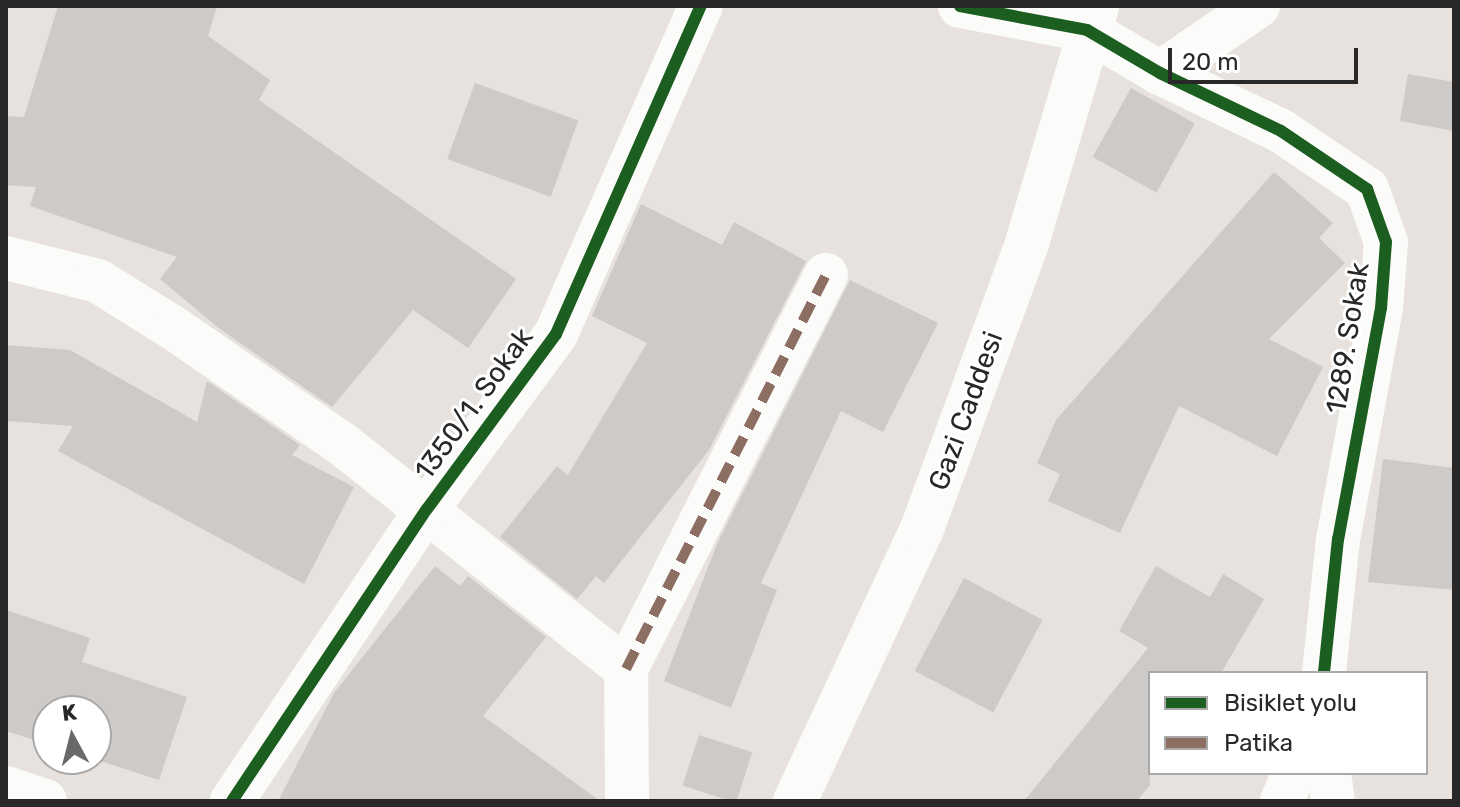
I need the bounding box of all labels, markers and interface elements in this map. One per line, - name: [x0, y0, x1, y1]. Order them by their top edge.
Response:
- scale bar: [1172, 32, 1362, 82]
- text: 20 m: [1182, 48, 1239, 76]
- street label: 1289. Sokak: [1319, 260, 1377, 416]
- street label: 1350/1. Sokak: [408, 322, 540, 486]
- street label: Gazi Caddesi: [922, 327, 1010, 495]
- legend: [1148, 671, 1428, 775]
- text: Bisiklet yolu: [1224, 689, 1357, 717]
- north arrow: [32, 695, 112, 775]
- text: K: [60, 698, 78, 727]
- text: Patika: [1224, 729, 1293, 757]

